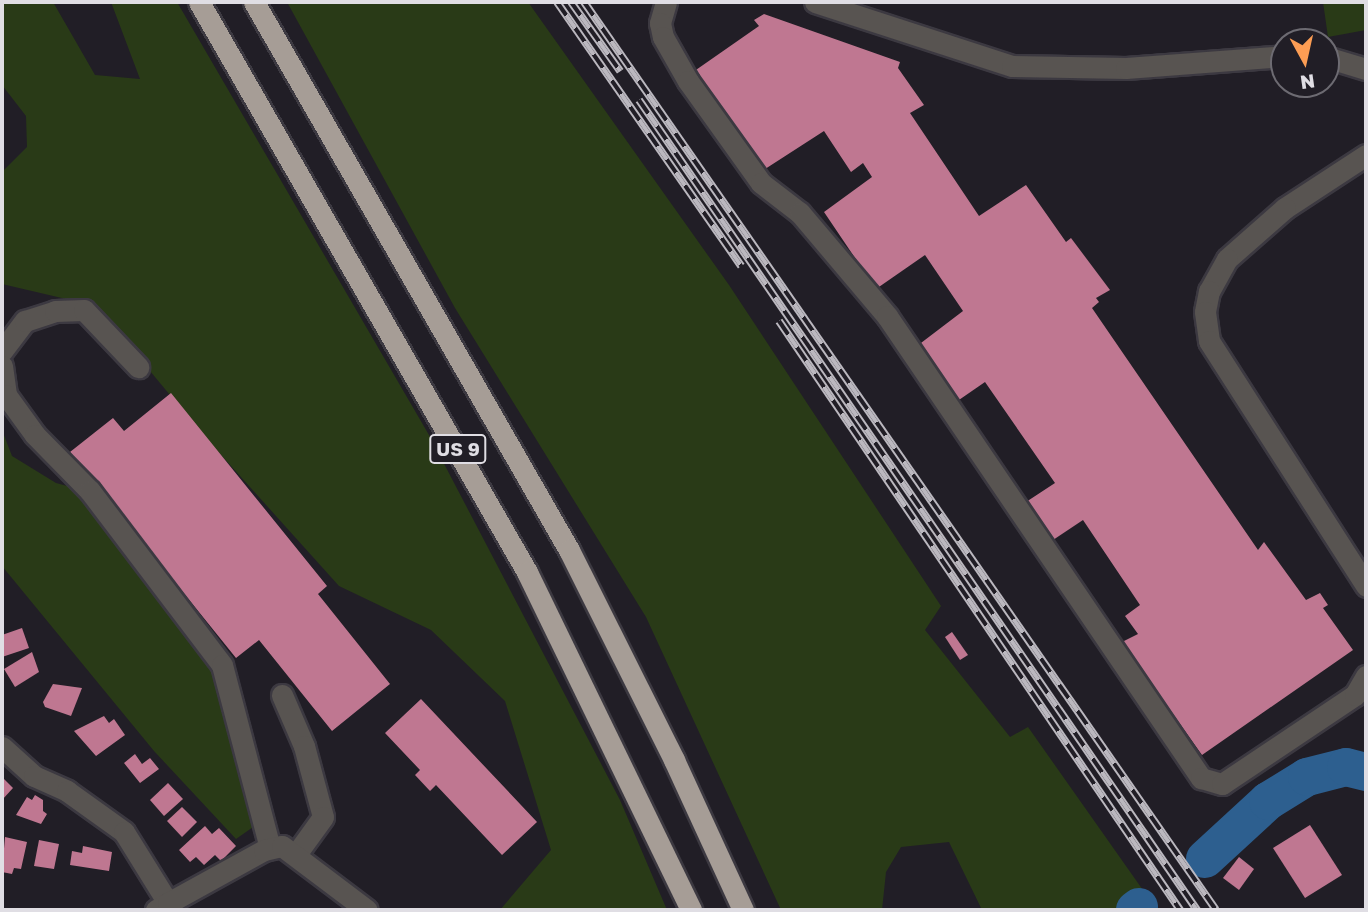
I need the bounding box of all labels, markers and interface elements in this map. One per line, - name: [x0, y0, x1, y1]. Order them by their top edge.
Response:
- north arrow: [1270, 28, 1340, 98]
- text: N: [1299, 70, 1316, 95]
- road number: US 9: [428, 433, 488, 464]

